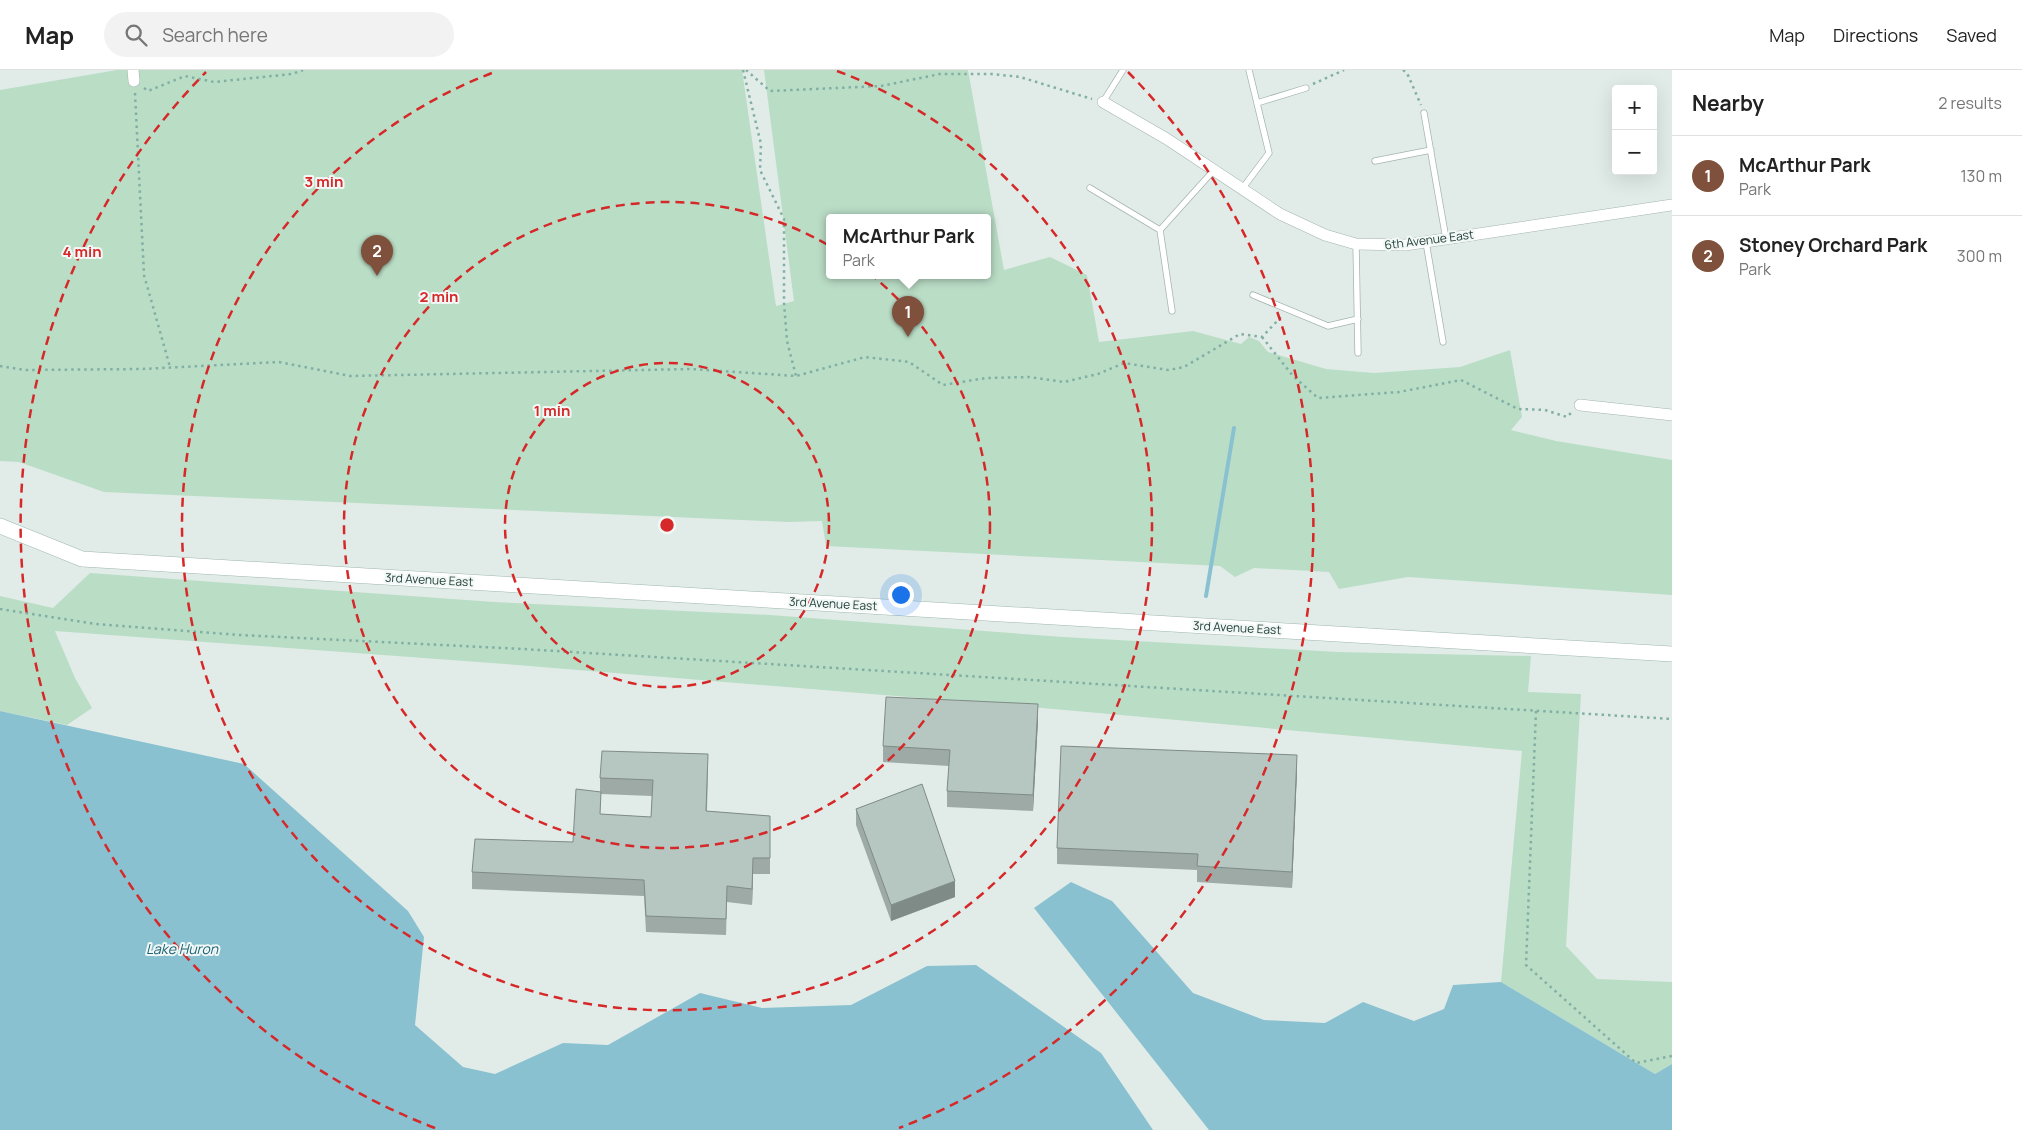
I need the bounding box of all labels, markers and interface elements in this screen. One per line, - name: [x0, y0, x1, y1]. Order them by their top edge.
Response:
- search box: [104, 12, 454, 57]
- text: Map: [25, 18, 74, 51]
- icon: search: [122, 21, 150, 49]
- text: Search here: [162, 22, 268, 48]
- text: Map: [1769, 23, 1805, 47]
- text: Directions: [1833, 23, 1918, 47]
- text: Saved: [1946, 23, 1997, 47]
- map controls: [1612, 85, 1657, 175]
- button: +: [1612, 85, 1657, 130]
- text: Nearby: [1692, 89, 1764, 117]
- text: 2 results: [1938, 92, 2002, 114]
- button: −: [1612, 130, 1657, 175]
- text: McArthur Park: [1739, 152, 1871, 178]
- text: 1: [1704, 165, 1712, 187]
- text: 130 m: [1960, 165, 2002, 187]
- text: 3 min: [305, 171, 343, 192]
- text: Park: [1739, 178, 1771, 200]
- popup: [826, 214, 991, 279]
- text: McArthur Park: [843, 223, 974, 249]
- street label: 6th Avenue East: [1383, 226, 1475, 253]
- text: Stoney Orchard Park: [1739, 232, 1927, 258]
- pin: 2: [361, 235, 393, 276]
- text: 4 min: [62, 241, 102, 262]
- text: 2: [1703, 245, 1713, 267]
- text: 300 m: [1957, 245, 2002, 267]
- text: Park: [843, 249, 875, 271]
- text: Park: [1739, 258, 1771, 280]
- text: 2 min: [419, 286, 459, 307]
- pin: 1: [892, 296, 924, 337]
- text: 1 min: [534, 400, 570, 421]
- centre of rings: [658, 516, 676, 534]
- street label: 3rd Avenue East: [384, 569, 474, 590]
- your location: [888, 582, 914, 608]
- street label: 3rd Avenue East: [788, 593, 878, 614]
- street label: 3rd Avenue East: [1192, 617, 1282, 638]
- water label: Lake Huron: [146, 939, 219, 958]

